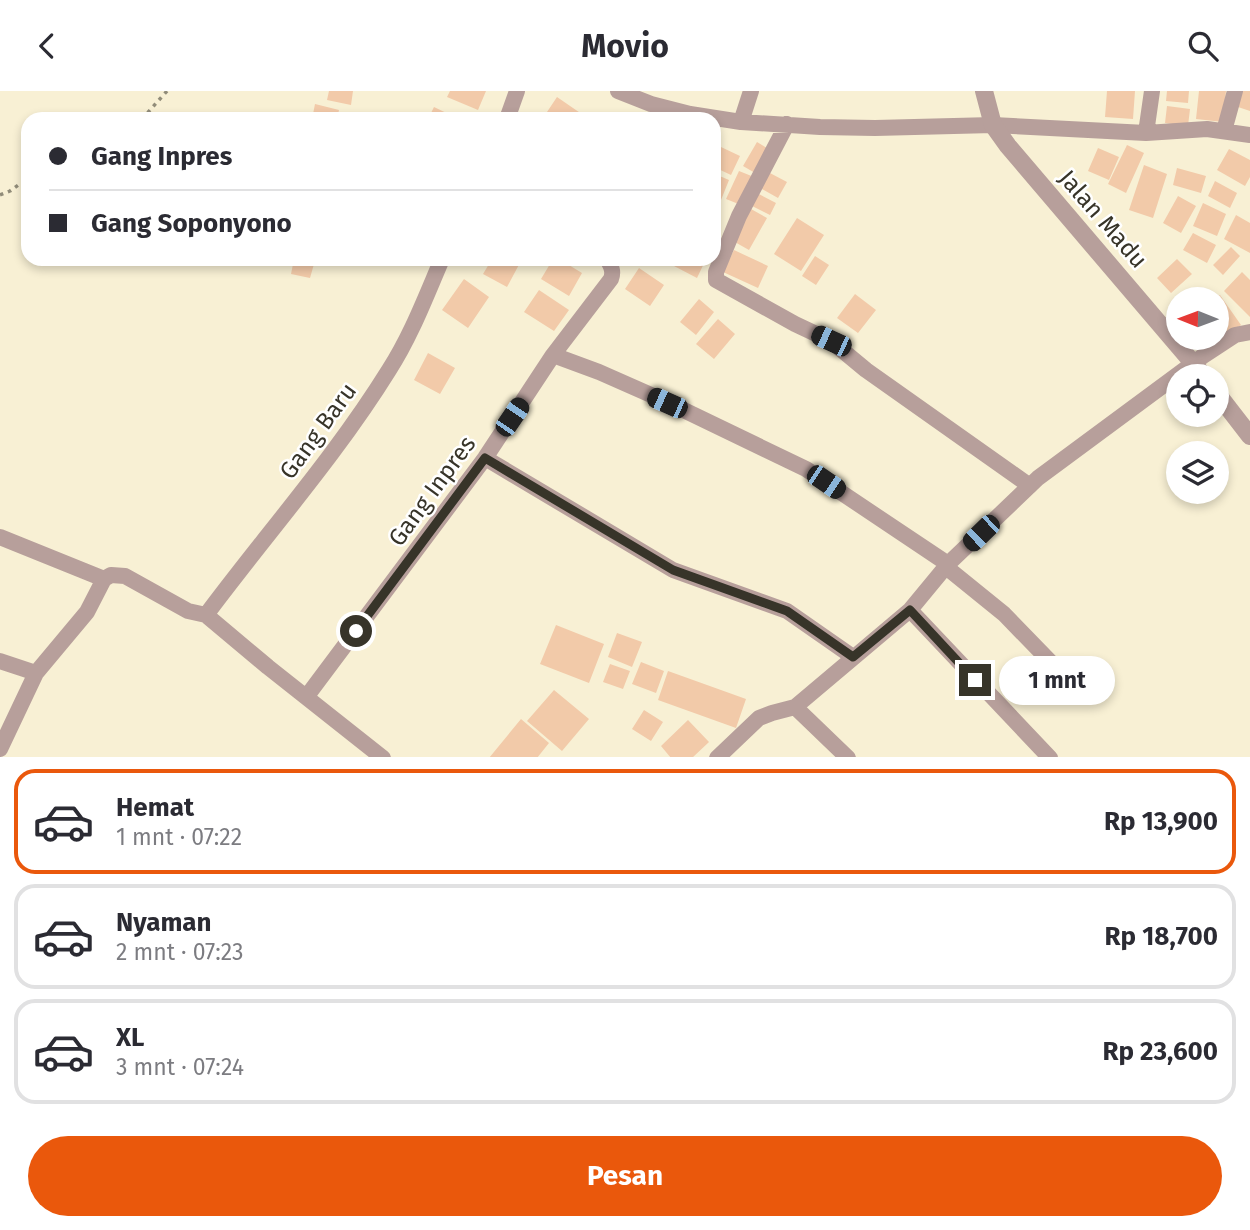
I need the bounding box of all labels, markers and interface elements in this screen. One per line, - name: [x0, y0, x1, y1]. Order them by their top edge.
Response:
- icon: back: [28, 27, 66, 65]
- text: Movio: [581, 27, 669, 65]
- icon: search: [1184, 27, 1222, 65]
- text: Gang Inpres: [91, 141, 232, 172]
- street label: Jalan Madu: [1053, 164, 1153, 274]
- text: Gang Soponyono: [91, 208, 292, 239]
- north arrow: [1166, 287, 1228, 350]
- map controls: [1166, 287, 1229, 504]
- car: [808, 323, 855, 359]
- button: locate: [1166, 364, 1229, 427]
- street label: Gang Baru: [274, 377, 362, 485]
- car: [644, 385, 691, 421]
- car: [492, 394, 533, 440]
- street label: Gang Inpres: [383, 430, 481, 552]
- button: layers: [1166, 441, 1229, 504]
- car: [803, 462, 850, 502]
- car: [959, 511, 1004, 555]
- route start: [340, 615, 372, 647]
- callout: 1 mnt: [1000, 655, 1115, 705]
- route end: [959, 664, 991, 696]
- text: 1 mnt: [1028, 666, 1086, 694]
- icon: car: [32, 790, 95, 853]
- text: Hemat: [116, 792, 194, 823]
- text: Rp 13,900: [1104, 806, 1218, 837]
- text: 1 mnt · 07:22: [116, 823, 242, 851]
- icon: car: [32, 905, 95, 968]
- text: Nyaman: [116, 907, 212, 938]
- text: Rp 18,700: [1105, 921, 1218, 952]
- text: 2 mnt · 07:23: [116, 938, 244, 966]
- icon: car: [32, 1020, 95, 1083]
- text: XL: [116, 1022, 144, 1053]
- text: Rp 23,600: [1102, 1036, 1218, 1067]
- text: 3 mnt · 07:24: [116, 1053, 244, 1081]
- button: Pesan: [28, 1136, 1222, 1216]

